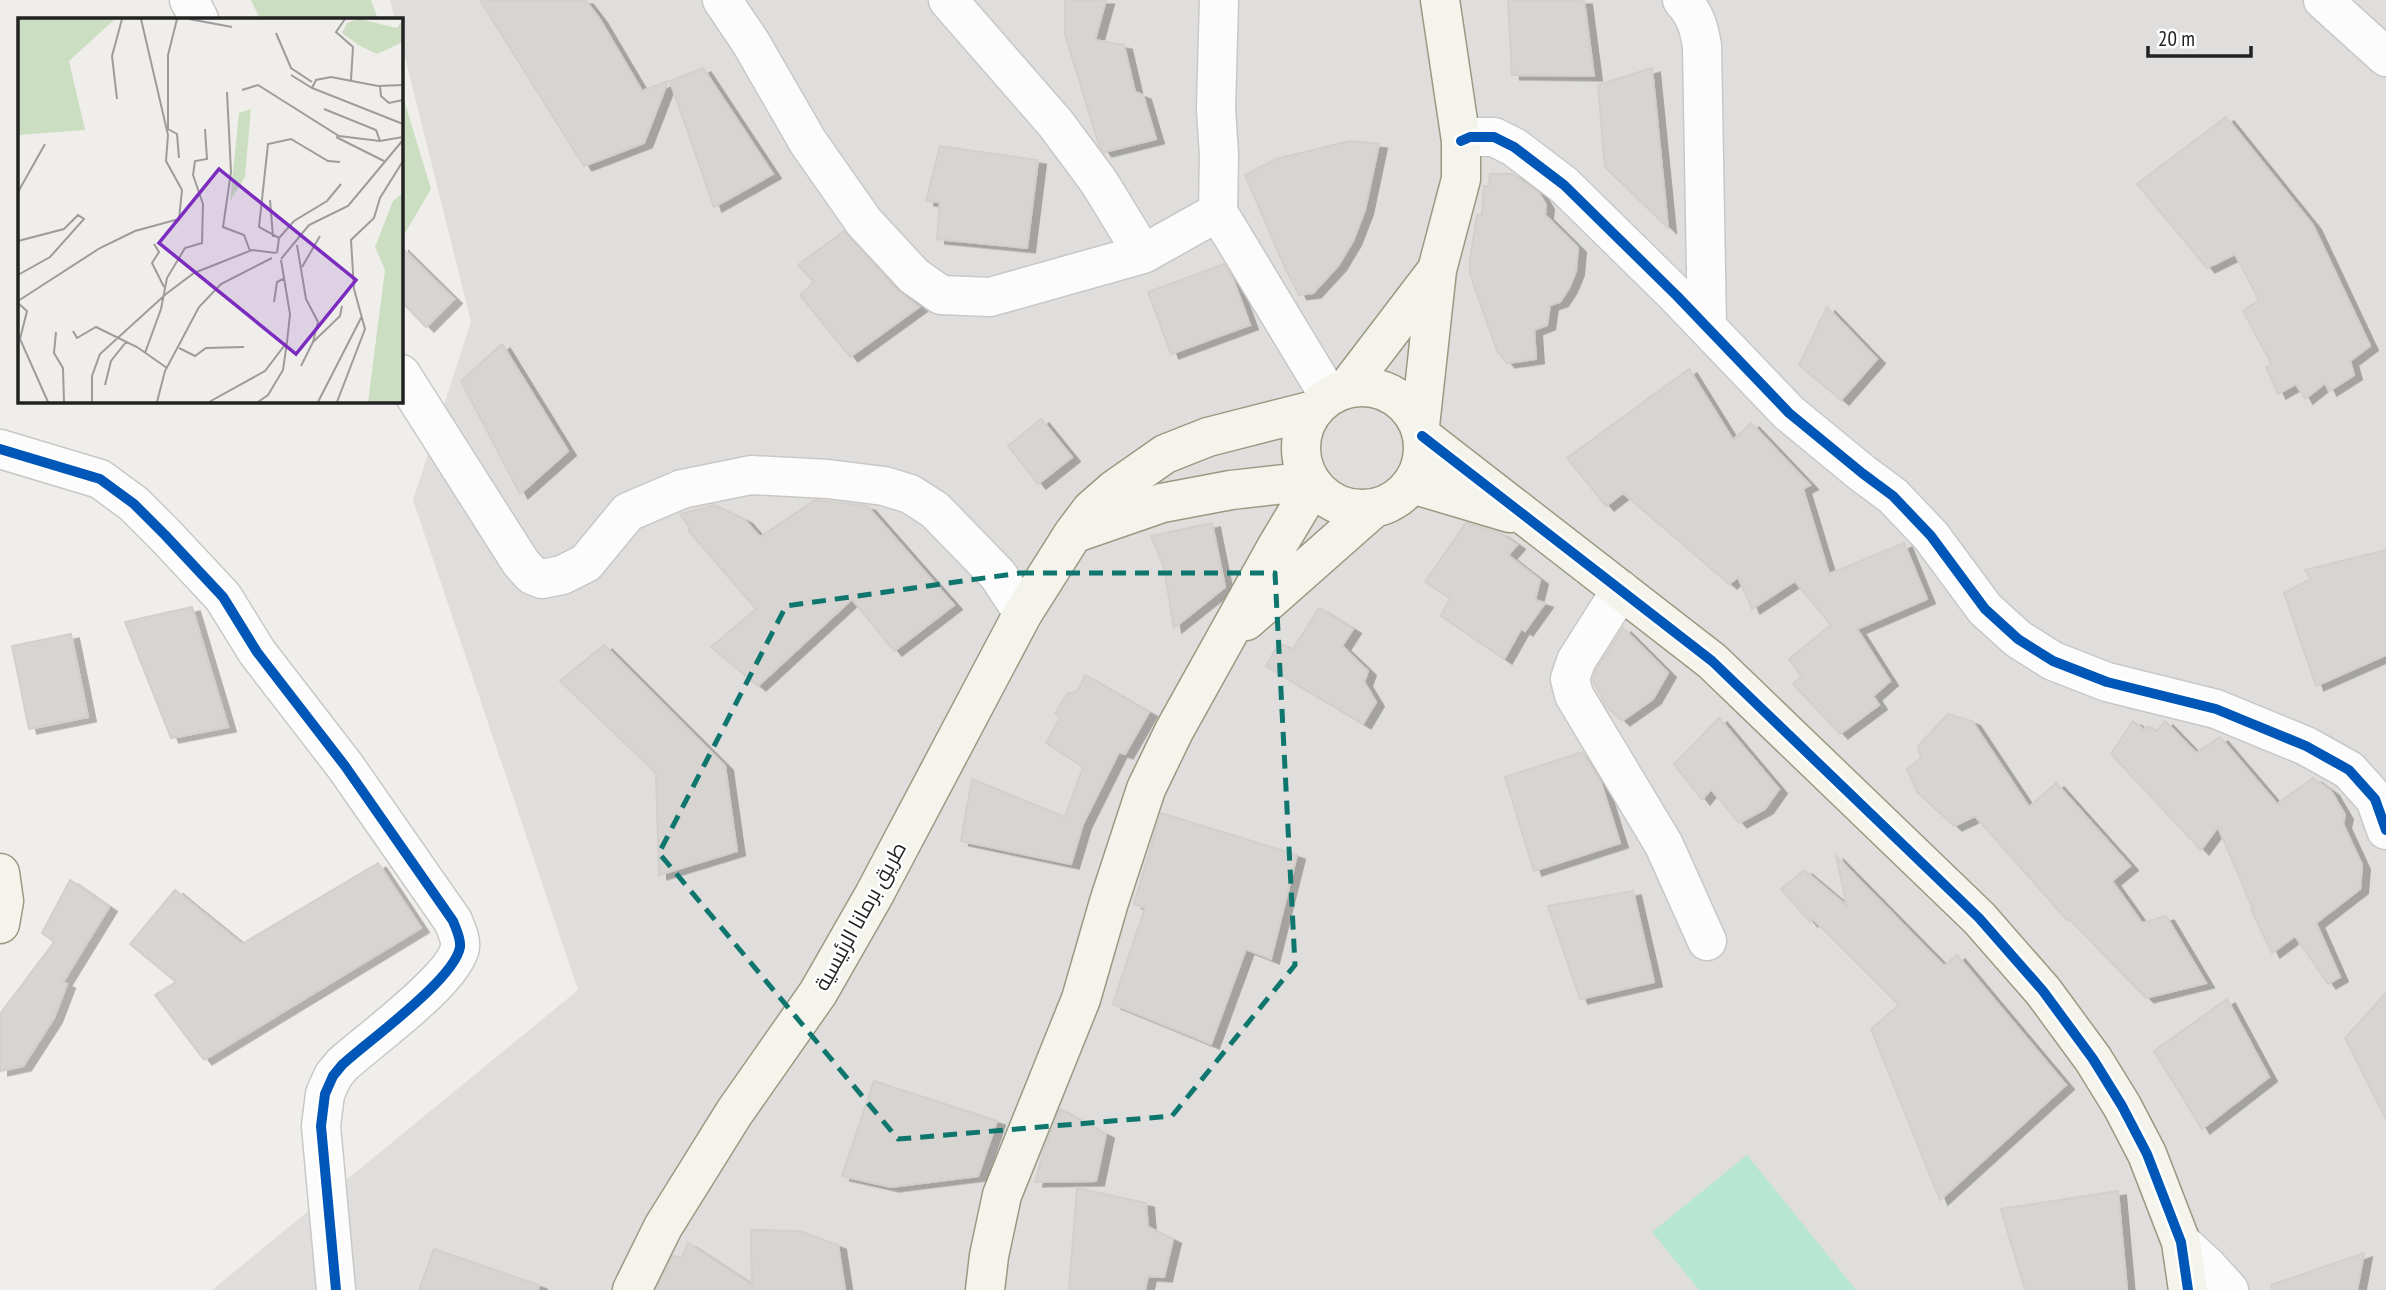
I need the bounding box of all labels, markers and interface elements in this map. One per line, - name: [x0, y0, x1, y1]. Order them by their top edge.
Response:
- scale bar: [2148, 14, 2251, 58]
- inset map: [18, 18, 402, 402]
- text: 20 m: [2158, 25, 2195, 52]
- street label: طريق برمانا الرئيسية: [808, 837, 912, 995]

